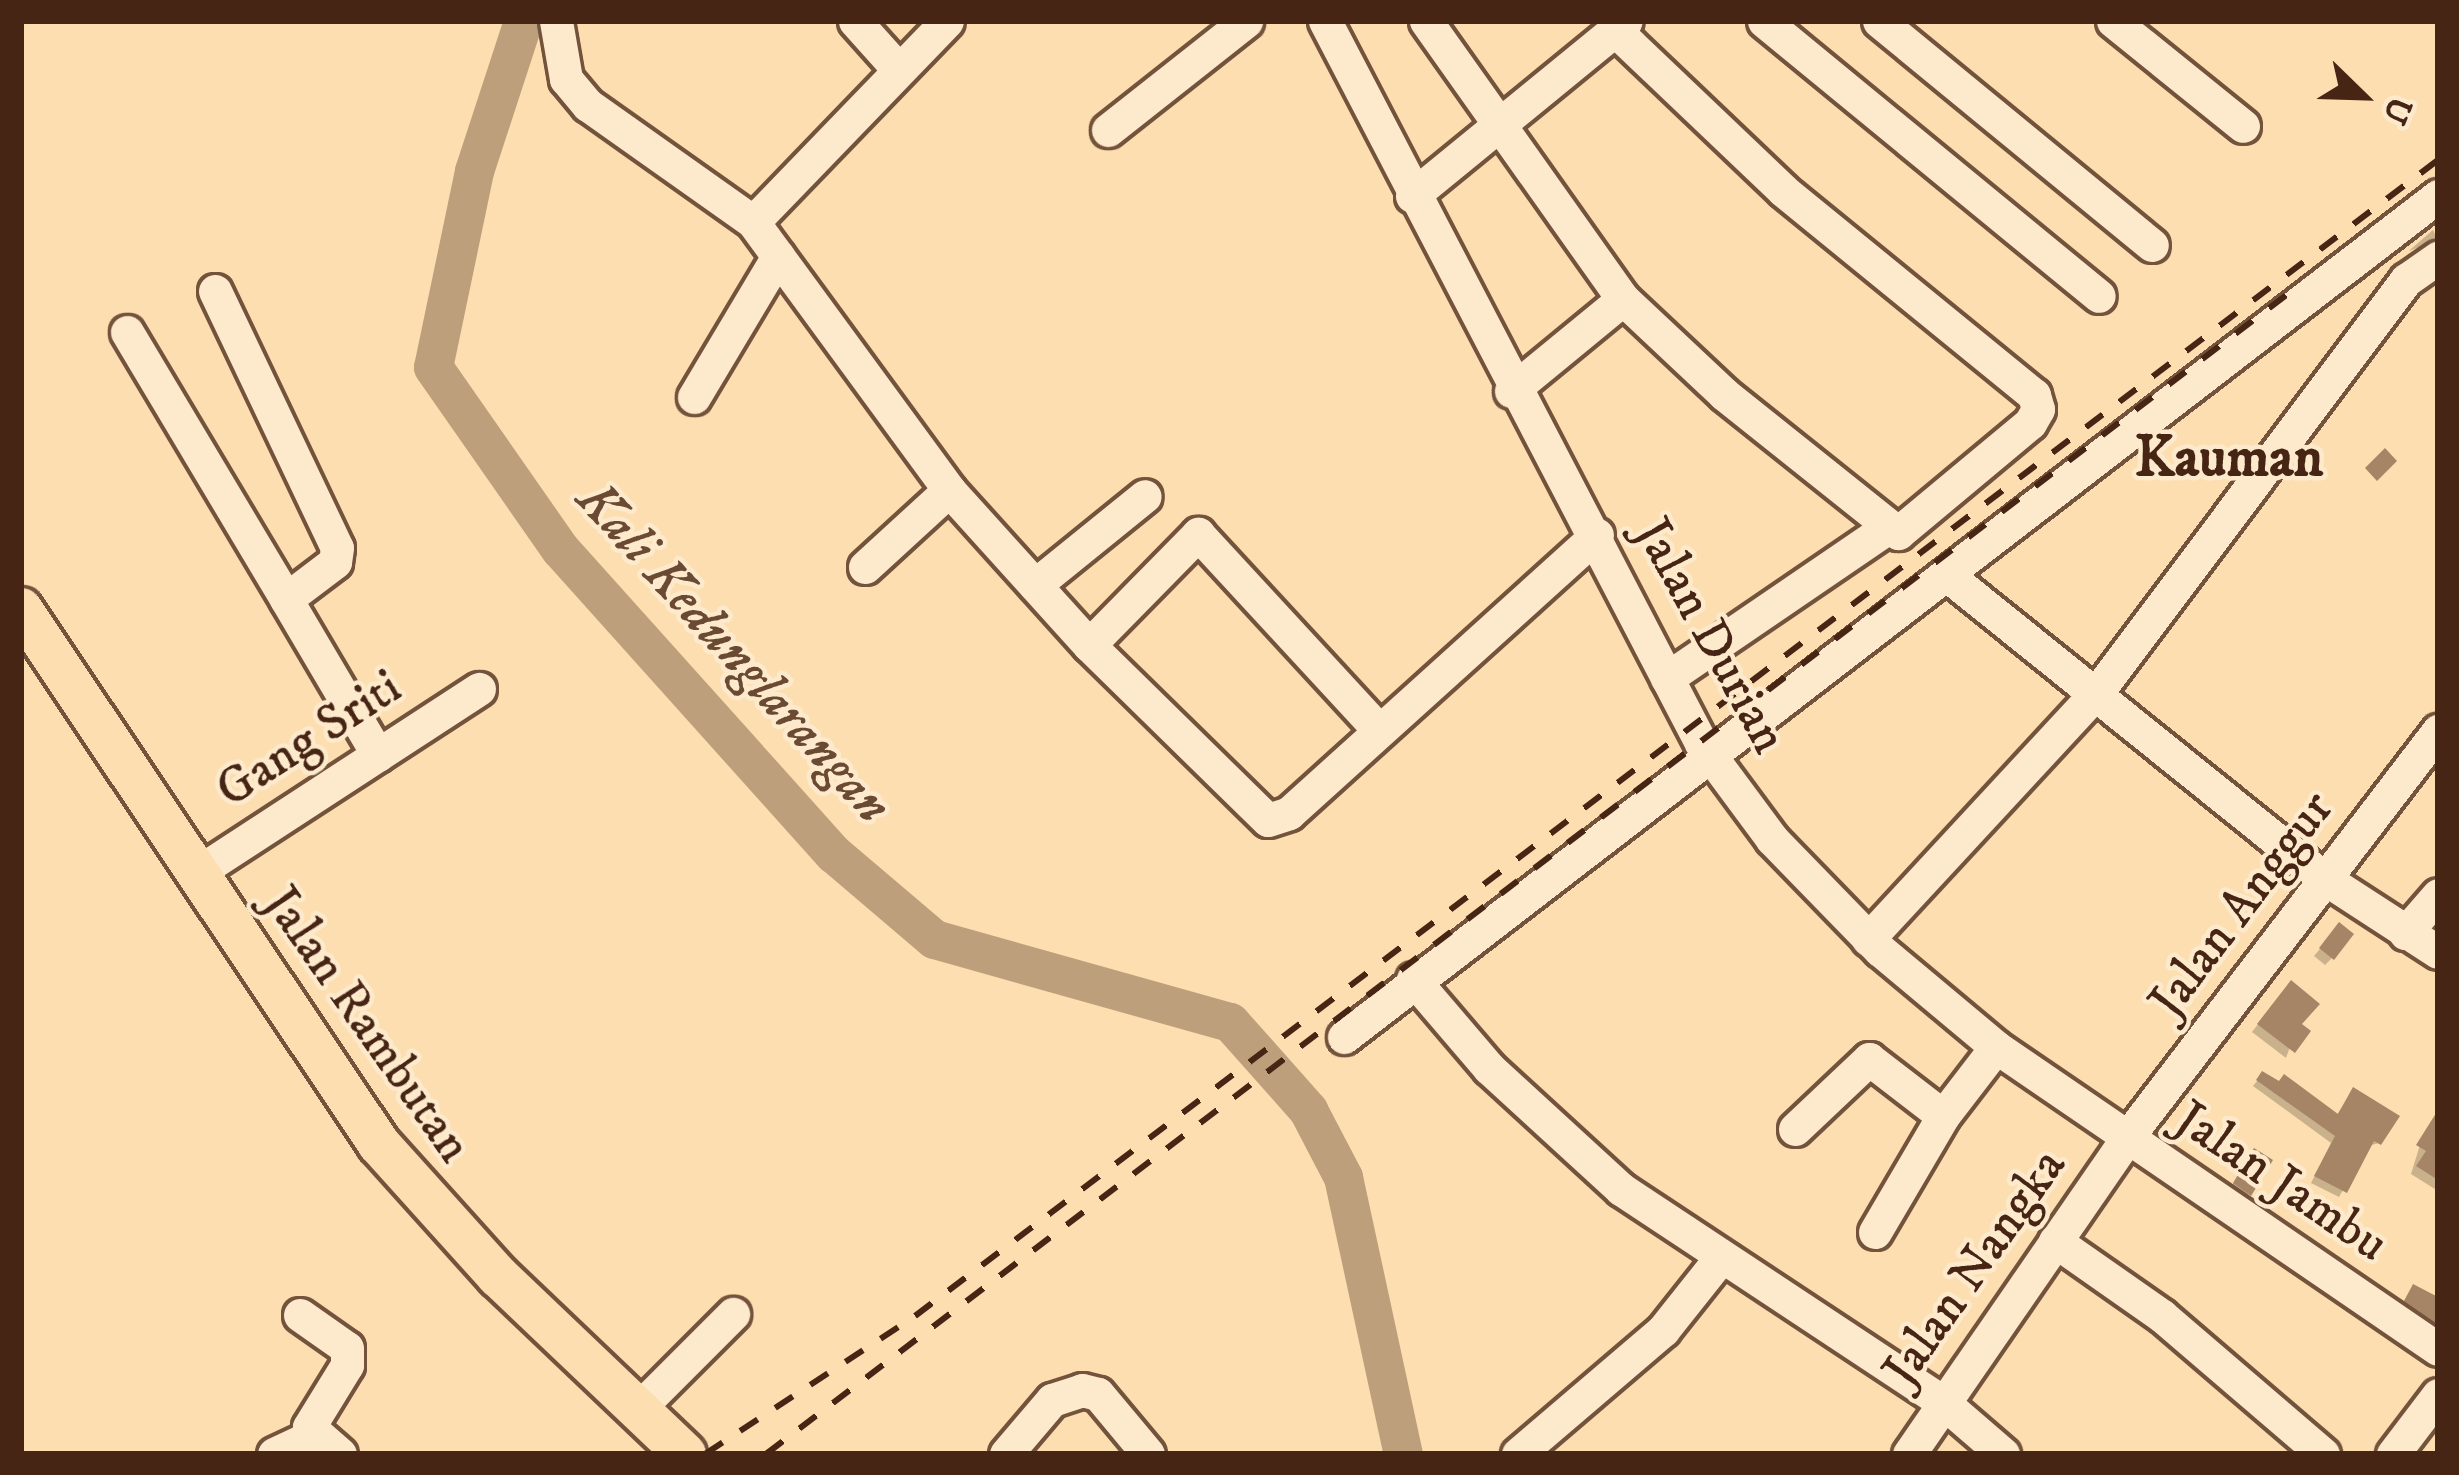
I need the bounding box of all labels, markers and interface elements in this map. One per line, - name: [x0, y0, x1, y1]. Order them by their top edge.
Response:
- north arrow: [2303, 36, 2423, 156]
- text: U: [2373, 90, 2420, 130]
- district label: Kauman: [2135, 425, 2323, 493]
- water label: Kali Kedunglarangan: [562, 468, 904, 838]
- street label: Jalan Durian: [1621, 508, 1799, 764]
- street label: Gang Sriti: [205, 657, 413, 821]
- street label: Jalan Anggur: [2137, 780, 2347, 1030]
- street label: Jalan Rambutan: [249, 875, 485, 1175]
- street label: Jalan Jambu: [2163, 1089, 2399, 1275]
- street label: Jalan Nangka: [1871, 1137, 2079, 1399]

